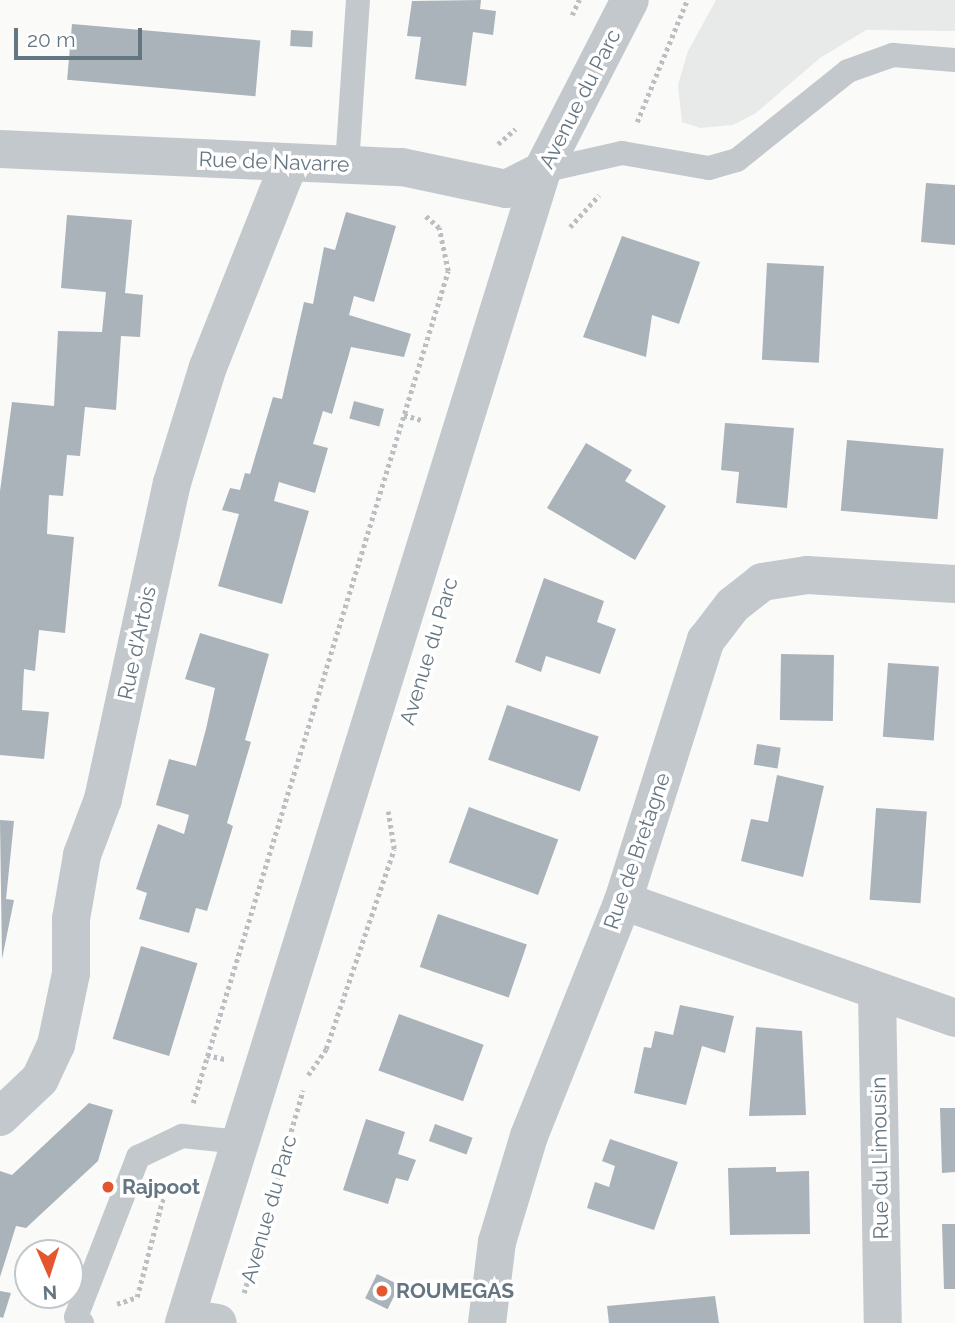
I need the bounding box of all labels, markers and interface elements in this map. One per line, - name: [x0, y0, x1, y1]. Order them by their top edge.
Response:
- scale bar: [18, 14, 145, 58]
- street label: Avenue du Parc: [534, 25, 626, 173]
- text: 20 m: [27, 27, 75, 52]
- street label: Rue de Navarre: [198, 147, 350, 177]
- street label: Avenue du Parc: [395, 574, 463, 728]
- street label: Rue d'Artois: [113, 584, 161, 702]
- street label: Rue de Bretagne: [598, 769, 676, 933]
- street label: Rue du Limousin: [866, 1076, 894, 1240]
- street label: Avenue du Parc: [236, 1132, 302, 1286]
- place label: Rajpoot: [122, 1174, 200, 1200]
- marker: Rajpoot: [100, 1179, 116, 1195]
- north arrow: [14, 1239, 84, 1309]
- place label: ROUMEGAS: [396, 1278, 514, 1304]
- text: N: [42, 1282, 58, 1304]
- marker: ROUMEGAS: [374, 1283, 390, 1299]

